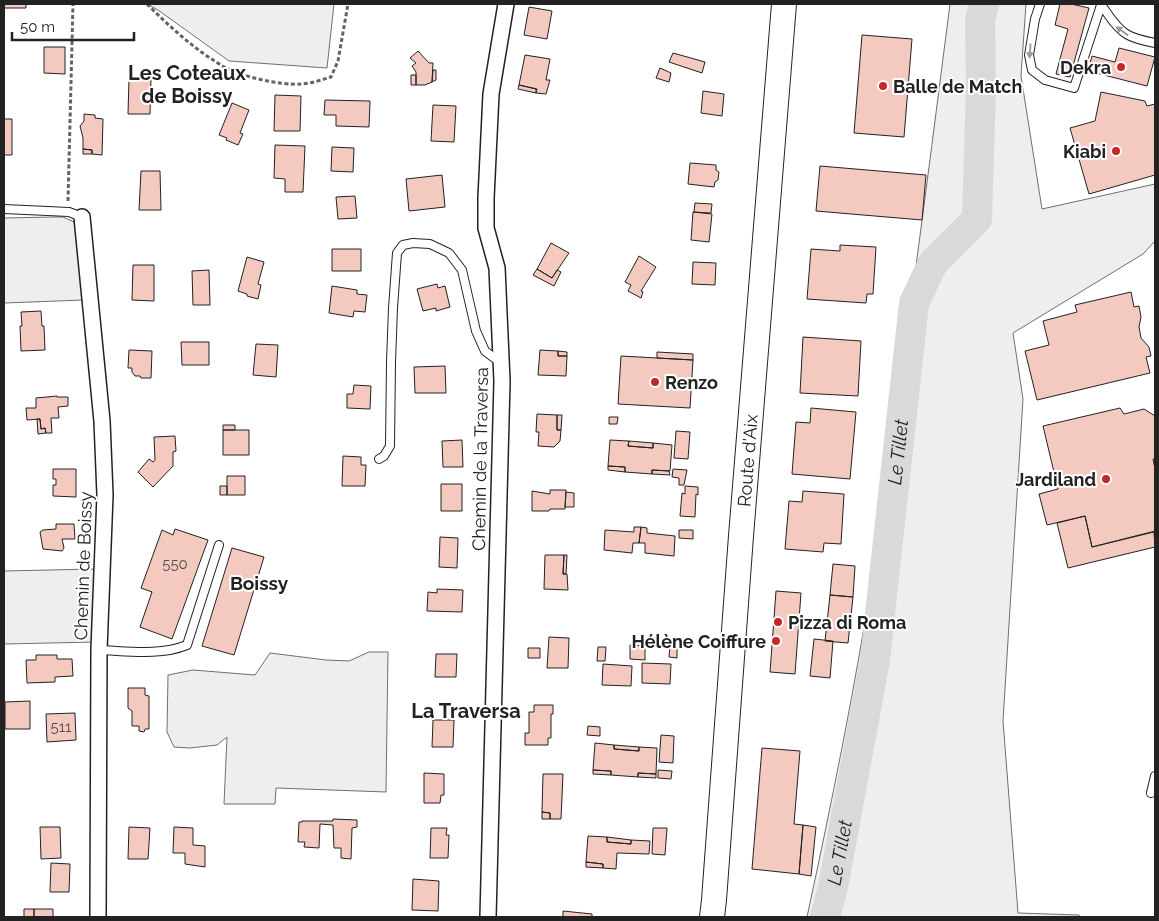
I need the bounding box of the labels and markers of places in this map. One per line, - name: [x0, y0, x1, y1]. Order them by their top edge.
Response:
- place label: Dekra: [1060, 57, 1111, 78]
- marker: Dekra: [1115, 61, 1127, 73]
- place label: Balle de Match: [893, 76, 1022, 97]
- marker: Balle de Match: [877, 80, 889, 92]
- place label: Kiabi: [1063, 141, 1106, 162]
- marker: Kiabi: [1110, 145, 1122, 157]
- place label: Renzo: [665, 372, 718, 393]
- marker: Renzo: [649, 376, 661, 388]
- place label: Jardiland: [1015, 469, 1096, 490]
- marker: Jardiland: [1100, 473, 1112, 485]
- place label: Pizza di Roma: [788, 612, 906, 633]
- marker: Pizza di Roma: [772, 616, 784, 628]
- place label: Hélène Coiffure: [631, 631, 766, 652]
- marker: Hélène Coiffure: [770, 635, 782, 647]

